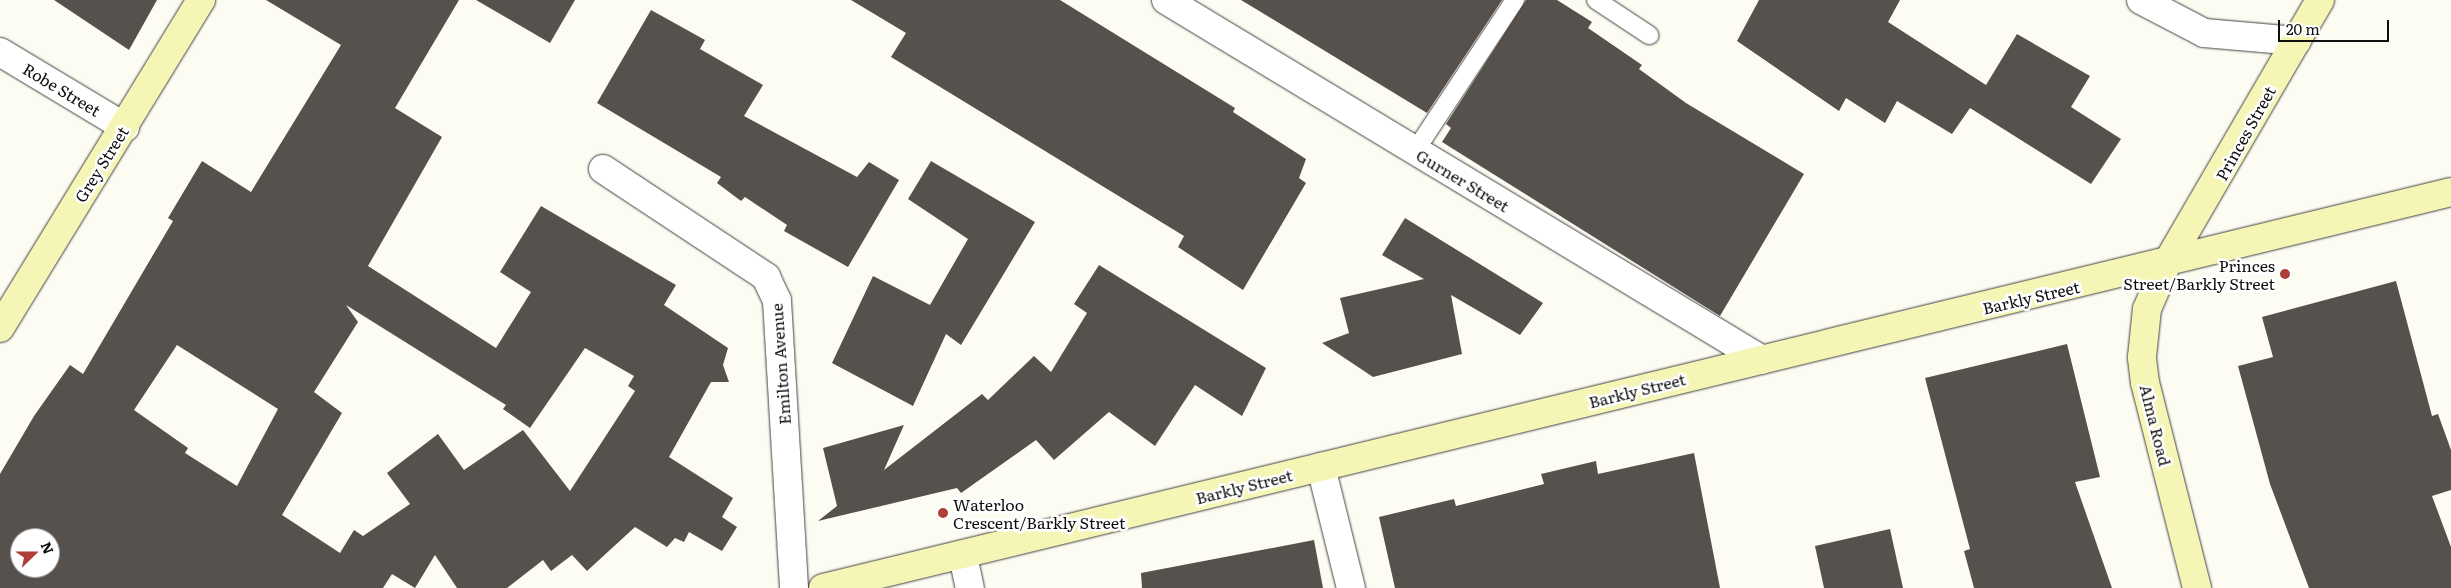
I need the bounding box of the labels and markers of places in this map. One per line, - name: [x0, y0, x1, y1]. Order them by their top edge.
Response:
- place label: Princes Street/Barkly Street: [2123, 255, 2275, 293]
- marker: Princes Street/Barkly Street: [2279, 268, 2291, 280]
- place label: Waterloo Crescent/Barkly Street: [953, 494, 1125, 532]
- marker: Waterloo Crescent/Barkly Street: [937, 507, 949, 519]

